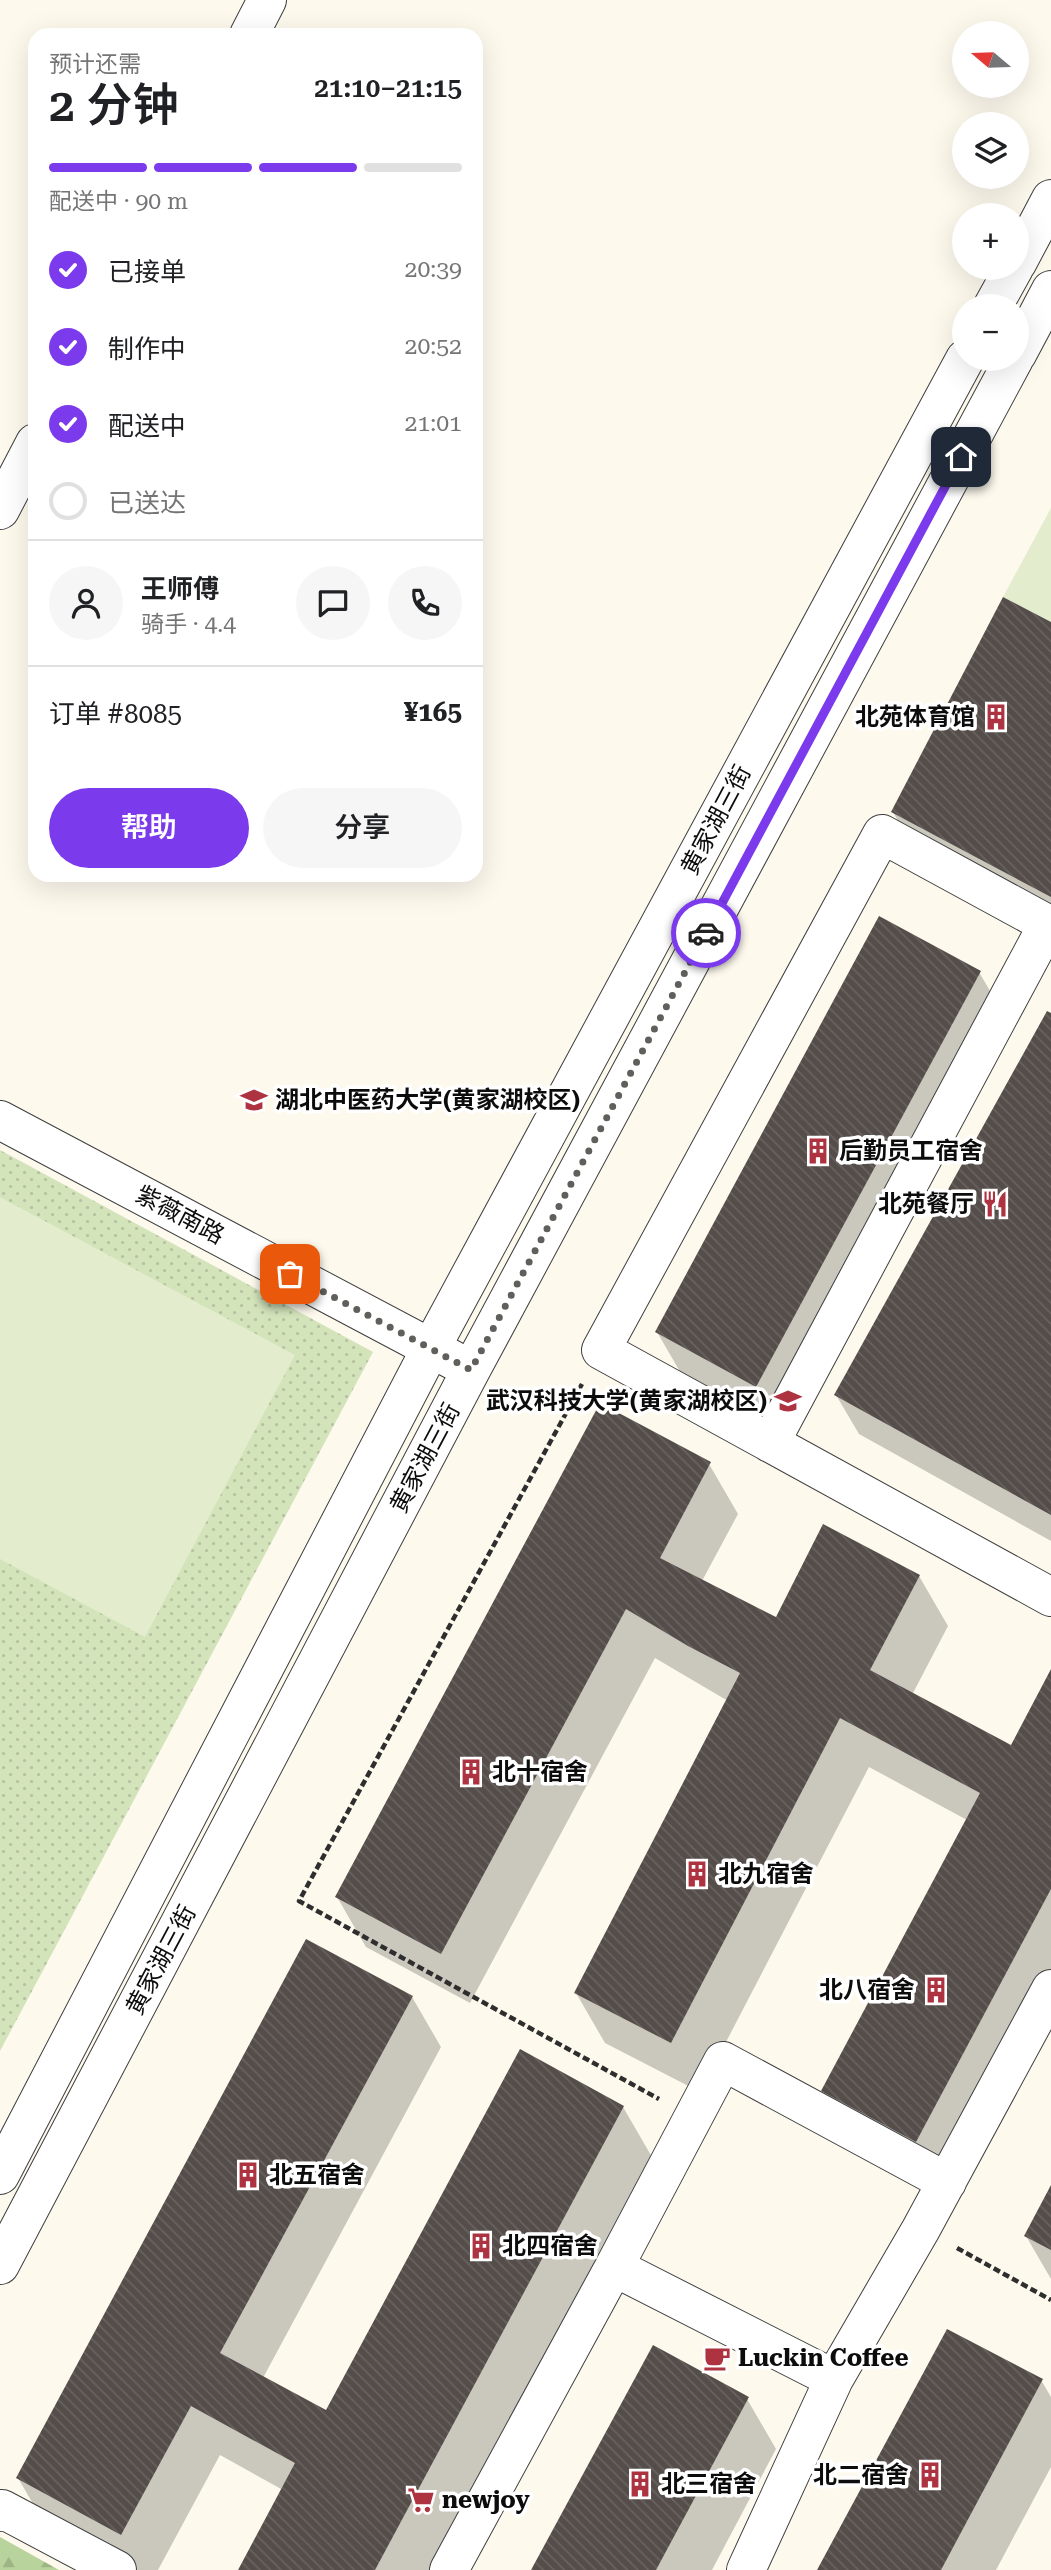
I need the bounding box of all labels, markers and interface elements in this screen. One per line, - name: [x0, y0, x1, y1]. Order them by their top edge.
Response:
- north arrow: [952, 21, 1029, 98]
- map controls: [952, 21, 1029, 371]
- text: 预计还需: [49, 51, 141, 78]
- text: 21:10–21:15: [314, 73, 462, 103]
- text: 2 分钟: [49, 78, 178, 132]
- button: layers: [952, 112, 1029, 189]
- text: 配送中 · 90 m: [49, 188, 188, 215]
- button: +: [952, 203, 1029, 280]
- icon: check: [49, 251, 87, 289]
- text: 20:39: [405, 256, 462, 283]
- text: 已接单: [108, 257, 186, 287]
- button: −: [952, 294, 1029, 371]
- icon: check: [49, 328, 87, 366]
- text: 20:52: [405, 333, 462, 360]
- text: 制作中: [108, 334, 186, 364]
- icon: check: [49, 405, 87, 443]
- text: 21:01: [405, 410, 462, 437]
- text: 配送中: [108, 411, 186, 441]
- pin: [931, 427, 991, 487]
- icon: home: [942, 438, 980, 476]
- text: 已送达: [108, 488, 186, 518]
- button: person: [49, 566, 123, 640]
- button: chat: [296, 566, 370, 640]
- button: phone: [388, 566, 462, 640]
- text: 王师傅: [141, 574, 219, 604]
- text: 骑手 · 4.4: [141, 611, 236, 638]
- text: ¥165: [404, 697, 462, 727]
- text: 订单 #8085: [49, 699, 182, 729]
- building icon: 北苑体育馆: [981, 702, 1011, 732]
- place label: 北苑体育馆: [855, 703, 975, 731]
- street label: 黄家湖三街: [675, 760, 757, 880]
- button: 帮助: [49, 788, 249, 868]
- button: 分享: [263, 788, 462, 868]
- courier: [671, 898, 741, 968]
- icon: car: [687, 914, 725, 952]
- school or university icon: 湖北中医药大学(黄家湖校区): [239, 1085, 269, 1115]
- place label: 湖北中医药大学(黄家湖校区): [275, 1086, 580, 1114]
- building icon: 后勤员工宿舍: [803, 1136, 833, 1166]
- place label: 后勤员工宿舍: [839, 1137, 983, 1165]
- street label: 紫薇南路: [131, 1180, 229, 1250]
- restaurant icon: 北苑餐厅: [980, 1189, 1010, 1219]
- place label: 北苑餐厅: [878, 1190, 974, 1218]
- pin: [260, 1244, 320, 1304]
- icon: bag: [271, 1255, 309, 1293]
- school or university icon: 武汉科技大学(黄家湖校区): [773, 1386, 803, 1416]
- place label: 武汉科技大学(黄家湖校区): [486, 1387, 767, 1415]
- street label: 黄家湖三街: [384, 1398, 466, 1518]
- building icon: 北十宿舍: [456, 1757, 486, 1787]
- place label: 北十宿舍: [492, 1758, 588, 1786]
- building icon: 北九宿舍: [682, 1859, 712, 1889]
- place label: 北九宿舍: [718, 1860, 814, 1888]
- street label: 黄家湖三街: [120, 1900, 202, 2020]
- building icon: 北八宿舍: [921, 1975, 951, 2005]
- place label: 北八宿舍: [819, 1976, 915, 2004]
- building icon: 北五宿舍: [233, 2160, 263, 2190]
- place label: 北五宿舍: [269, 2161, 365, 2189]
- building icon: 北四宿舍: [466, 2231, 496, 2261]
- place label: 北四宿舍: [502, 2232, 598, 2260]
- cafe icon: Luckin Coffee: [702, 2343, 732, 2373]
- place label: Luckin Coffee: [738, 2344, 909, 2372]
- building icon: 北二宿舍: [915, 2460, 945, 2490]
- place label: 北二宿舍: [813, 2461, 909, 2489]
- building icon: 北三宿舍: [625, 2469, 655, 2499]
- place label: 北三宿舍: [661, 2470, 757, 2498]
- supermarket icon: newjoy: [406, 2485, 436, 2515]
- place label: newjoy: [442, 2486, 530, 2514]

